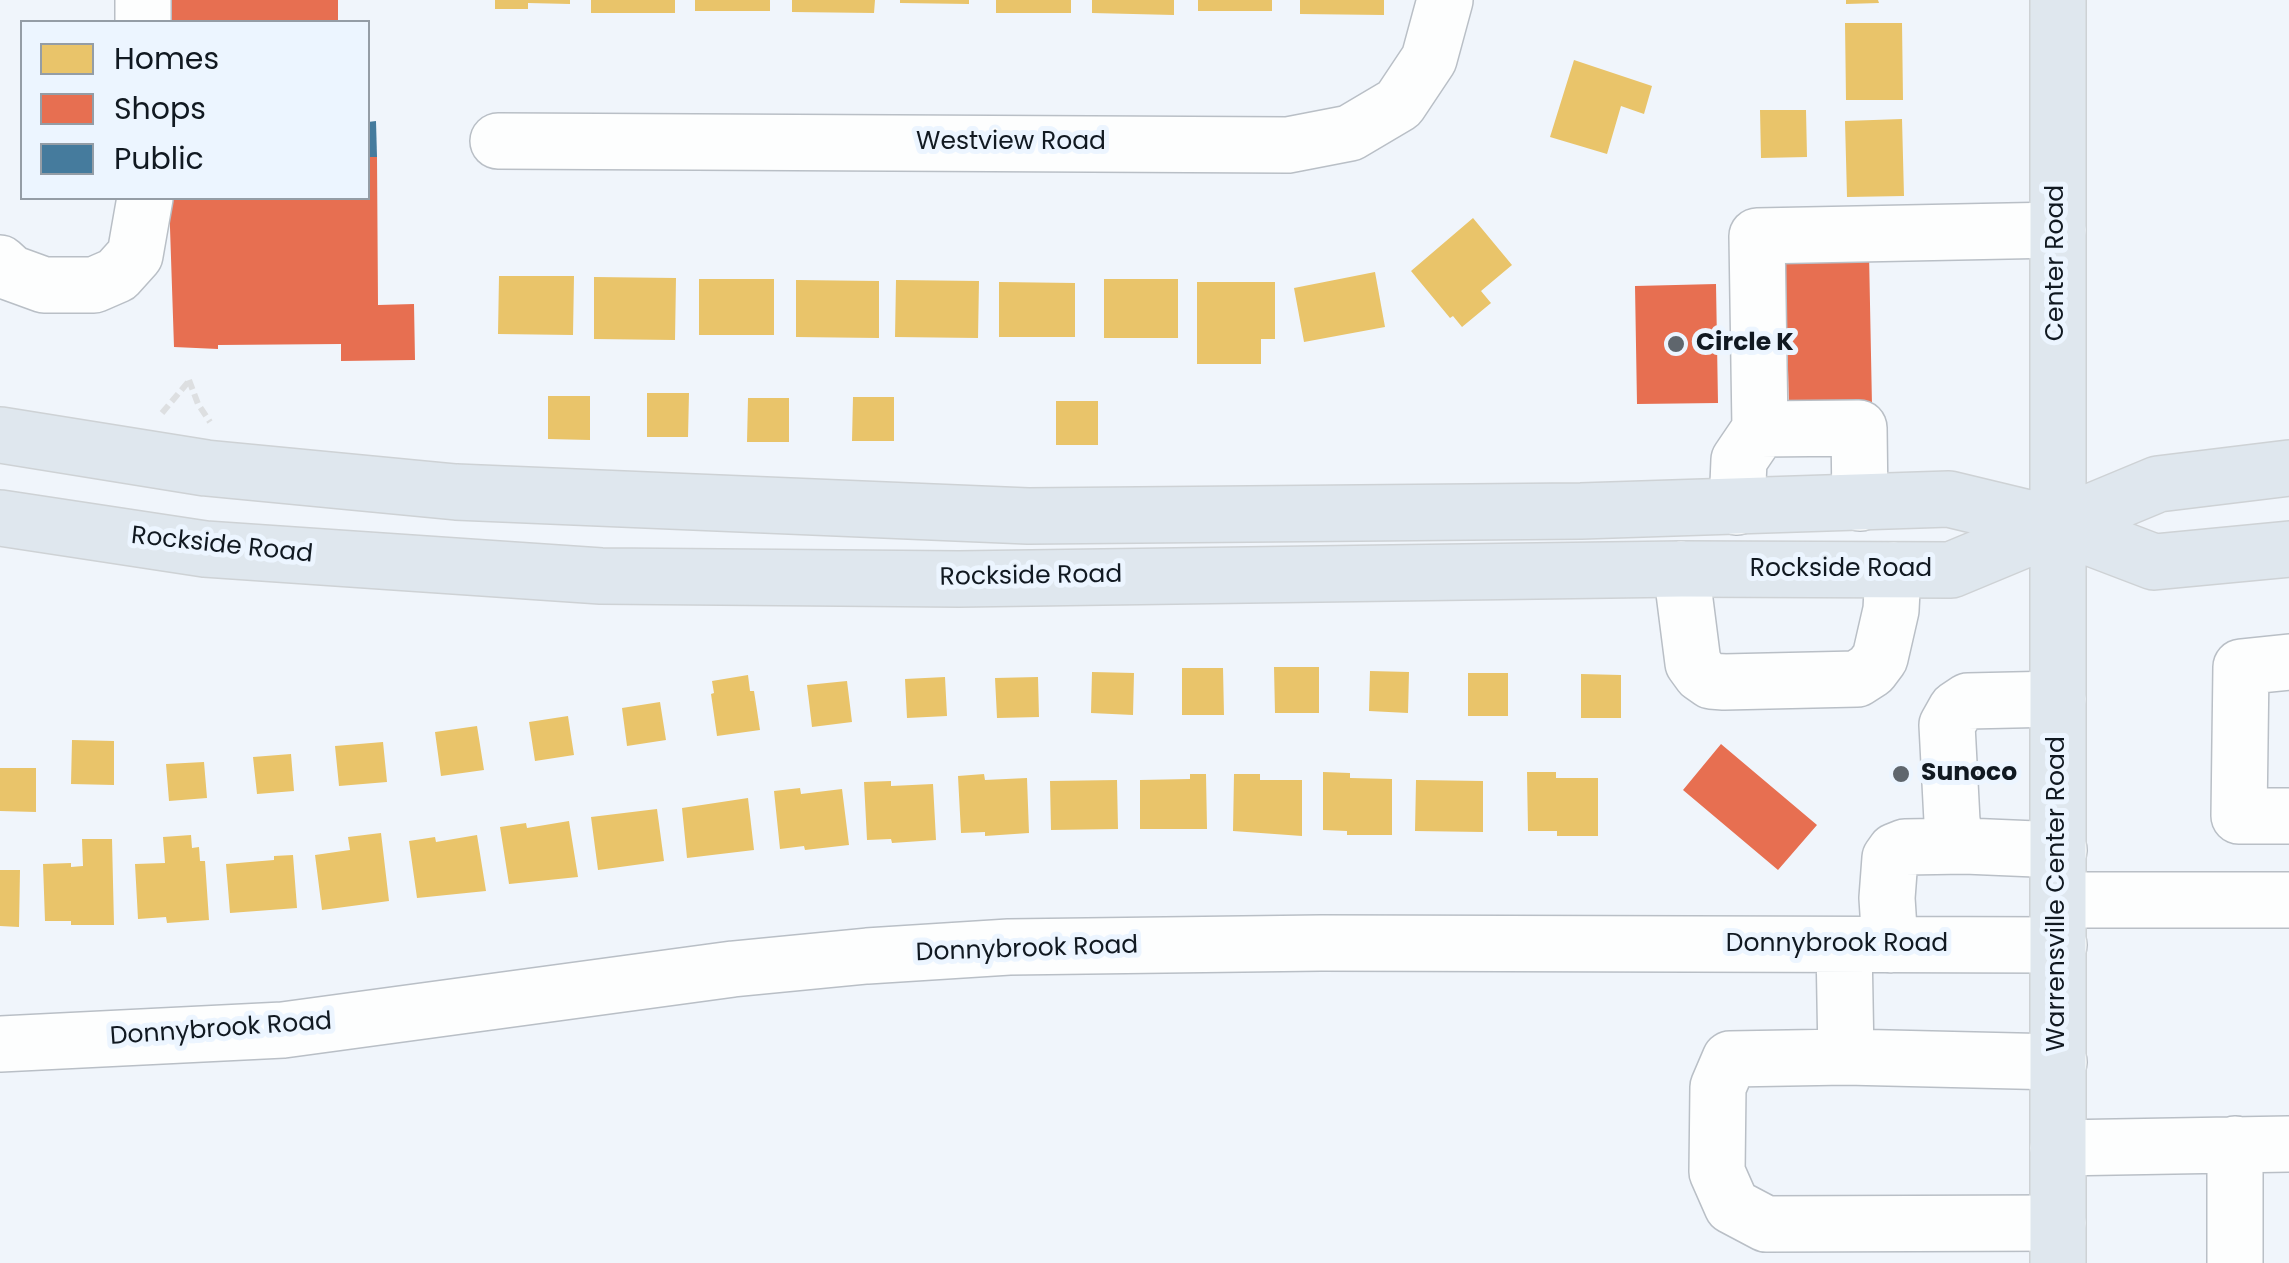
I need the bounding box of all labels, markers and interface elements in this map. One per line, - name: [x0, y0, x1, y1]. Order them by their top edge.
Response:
- legend: [20, 20, 370, 200]
- text: Homes: [114, 37, 219, 80]
- text: Shops: [114, 87, 206, 130]
- street label: Westview Road: [916, 128, 1106, 158]
- text: Public: [114, 137, 204, 180]
- street label: Center Road: [2042, 185, 2072, 341]
- place label: Circle K: [1696, 329, 1794, 359]
- marker: Circle K: [1665, 333, 1687, 355]
- street label: Rockside Road: [130, 522, 314, 570]
- street label: Rockside Road: [1750, 555, 1932, 585]
- street label: Rockside Road: [939, 560, 1123, 594]
- street label: Warrensville Center Road: [2043, 736, 2073, 1052]
- place label: Sunoco: [1921, 759, 2017, 789]
- marker: Sunoco: [1890, 763, 1912, 785]
- street label: Donnybrook Road: [1726, 930, 1948, 960]
- street label: Donnybrook Road: [915, 931, 1139, 969]
- street label: Donnybrook Road: [109, 1007, 333, 1053]

